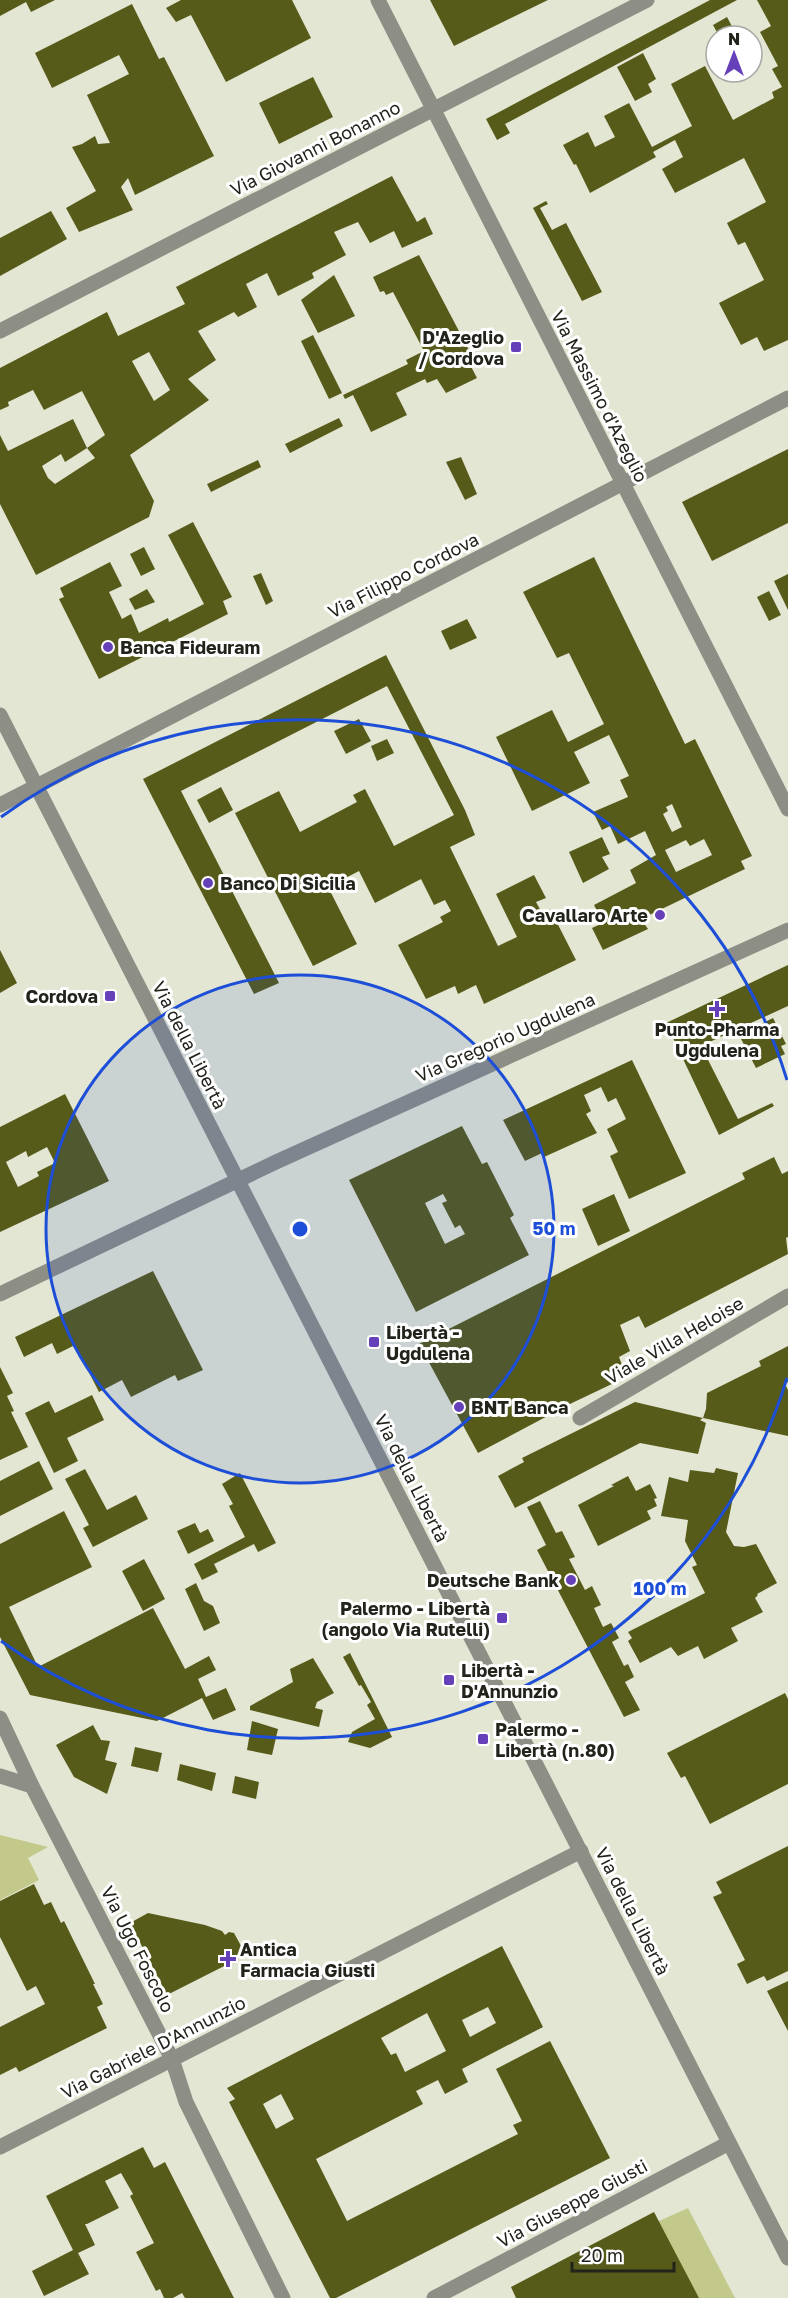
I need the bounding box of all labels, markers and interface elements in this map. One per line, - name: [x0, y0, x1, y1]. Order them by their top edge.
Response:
- north arrow: [704, 24, 764, 84]
- text: N: [728, 29, 740, 49]
- street label: Via Giovanni Bonanno: [226, 96, 404, 200]
- street label: Via Massimo d'Azeglio: [547, 306, 653, 486]
- place label: D'Azeglio / Cordova: [418, 326, 504, 369]
- marker: D'Azeglio / Cordova: [509, 340, 523, 354]
- street label: Via Filippo Cordova: [324, 527, 482, 623]
- place label: Banca Fideuram: [120, 636, 260, 658]
- marker: Banca Fideuram: [101, 640, 115, 654]
- place label: Banco Di Sicilia: [220, 872, 356, 894]
- marker: Banco Di Sicilia: [201, 876, 215, 890]
- place label: Cavallaro Arte: [522, 904, 648, 926]
- marker: Cavallaro Arte: [653, 908, 667, 922]
- street label: Via della Libertà: [148, 977, 232, 1113]
- place label: Cordova: [26, 985, 98, 1007]
- street label: Via Gregorio Ugdulena: [412, 988, 598, 1086]
- marker: Cordova: [103, 989, 117, 1003]
- marker: Punto-Pharma Ugdulena: [710, 1002, 724, 1016]
- place label: Punto-Pharma Ugdulena: [654, 1018, 780, 1061]
- text: 50 m: [533, 1217, 575, 1239]
- centre of rings: [290, 1219, 310, 1239]
- street label: Viale Villa Heloise: [601, 1291, 747, 1389]
- place label: Libertà - Ugdulena: [386, 1321, 470, 1364]
- marker: Libertà - Ugdulena: [367, 1335, 381, 1349]
- place label: BNT Banca: [471, 1396, 568, 1418]
- marker: BNT Banca: [452, 1400, 466, 1414]
- street label: Via della Libertà: [370, 1410, 454, 1546]
- place label: Deutsche Bank: [427, 1569, 560, 1591]
- marker: Deutsche Bank: [564, 1573, 578, 1587]
- text: 100 m: [634, 1577, 686, 1599]
- place label: Palermo - Libertà (angolo Via Rutelli): [321, 1597, 490, 1640]
- marker: Palermo - Libertà (angolo Via Rutelli): [495, 1611, 509, 1625]
- place label: Libertà - D'Annunzio: [461, 1659, 558, 1702]
- marker: Libertà - D'Annunzio: [442, 1673, 456, 1687]
- place label: Palermo - Libertà (n.80): [495, 1718, 615, 1761]
- marker: Palermo - Libertà (n.80): [476, 1732, 490, 1746]
- street label: Via della Libertà: [591, 1843, 675, 1979]
- street label: Via Ugo Foscolo: [97, 1882, 179, 2016]
- place label: Antica Farmacia Giusti: [240, 1938, 375, 1981]
- marker: Antica Farmacia Giusti: [221, 1952, 235, 1966]
- street label: Via Gabriele D'Annunzio: [57, 1991, 249, 2103]
- street label: Via Giuseppe Giusti: [493, 2154, 651, 2252]
- scale bar: [572, 2235, 674, 2273]
- text: 20 m: [581, 2244, 623, 2266]

